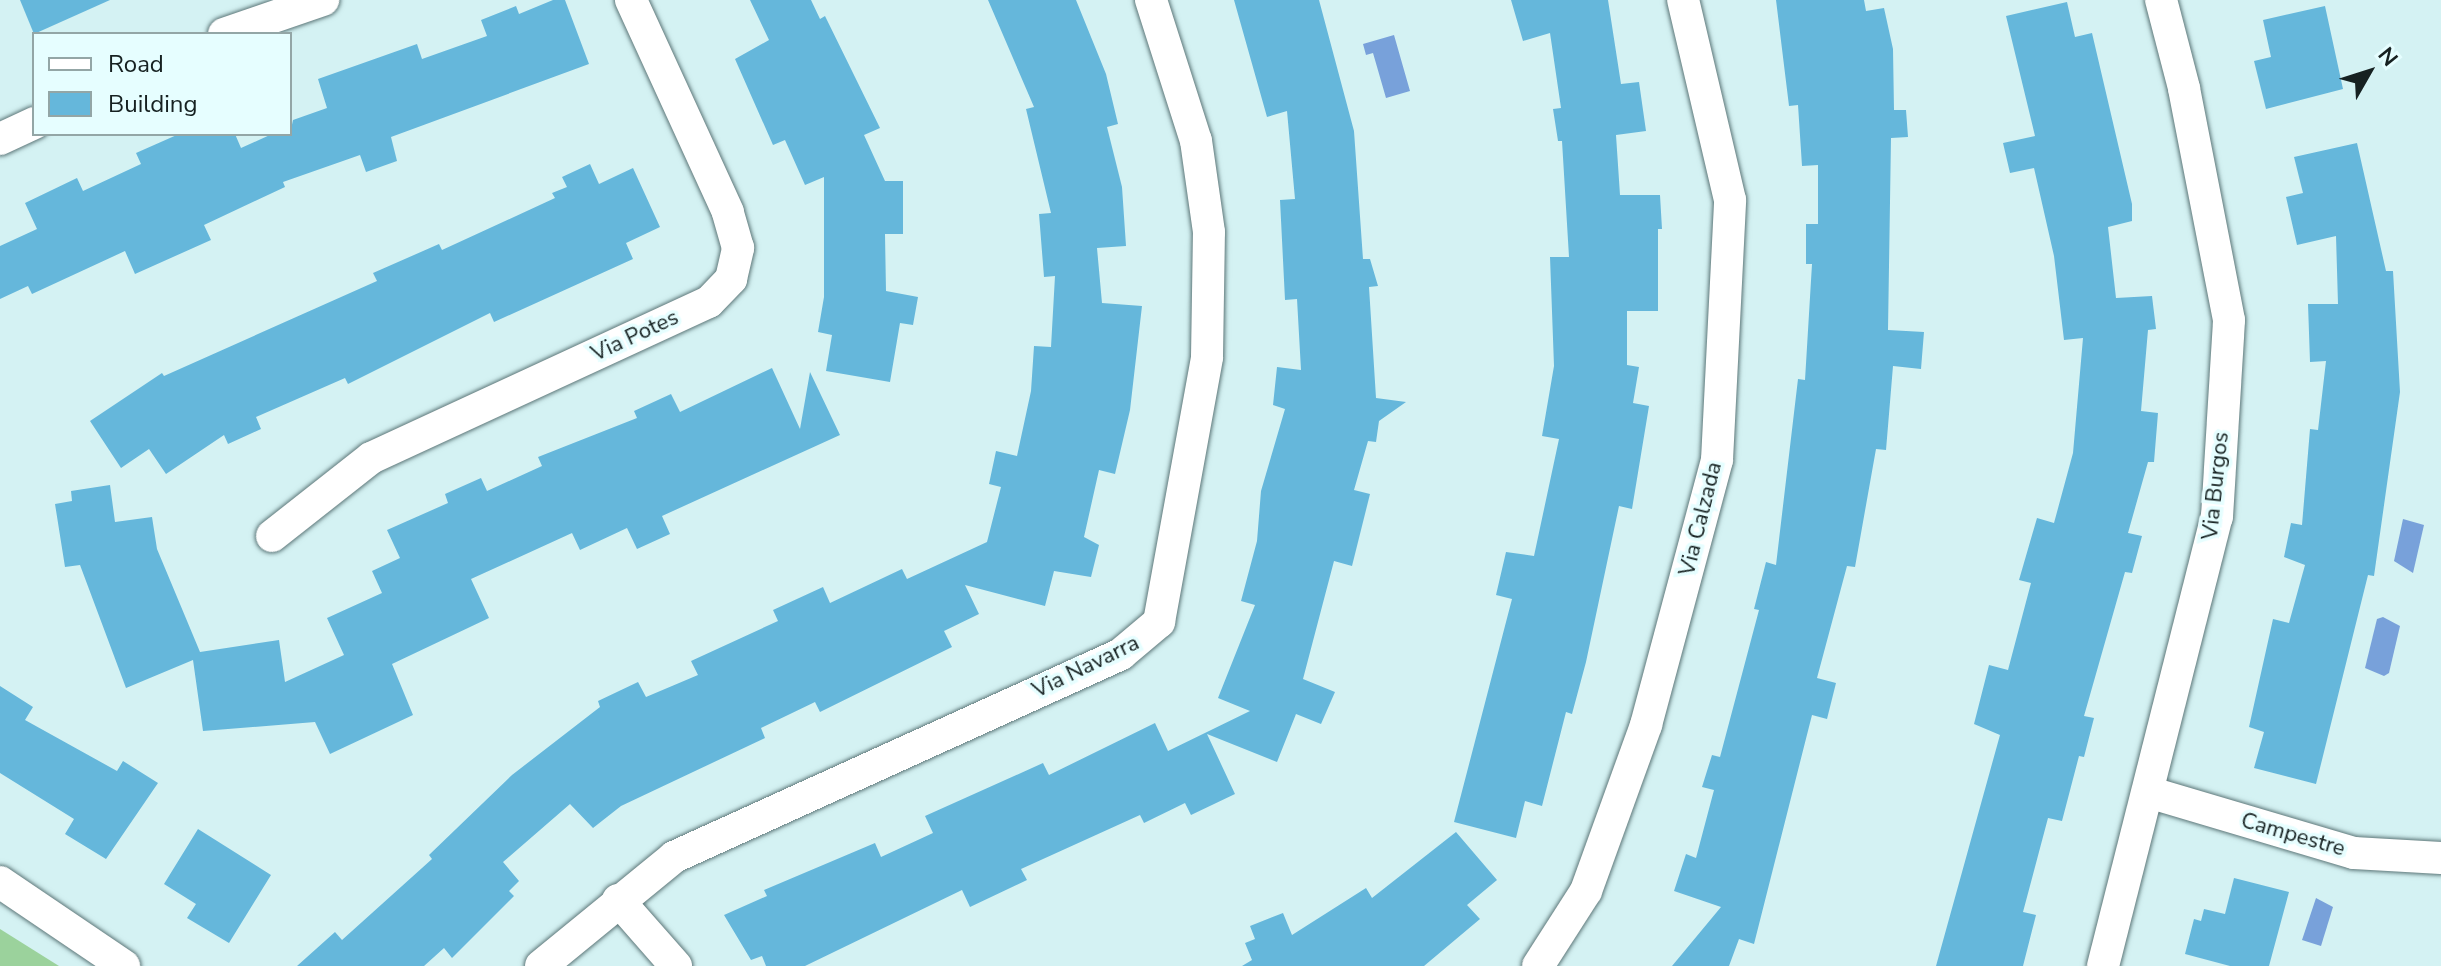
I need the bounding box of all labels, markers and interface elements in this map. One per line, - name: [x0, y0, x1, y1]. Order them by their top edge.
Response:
- legend: [32, 32, 292, 136]
- north arrow: [2329, 32, 2409, 112]
- text: N: [2371, 41, 2404, 73]
- text: Road: [108, 48, 164, 80]
- text: Building: [108, 88, 198, 120]
- street label: Via Potes: [587, 304, 683, 368]
- street label: Via Burgos: [2197, 431, 2235, 541]
- street label: Via Calzada: [1674, 459, 1728, 579]
- street label: Via Navarra: [1028, 630, 1144, 704]
- street label: Campestre: [2238, 808, 2348, 862]

